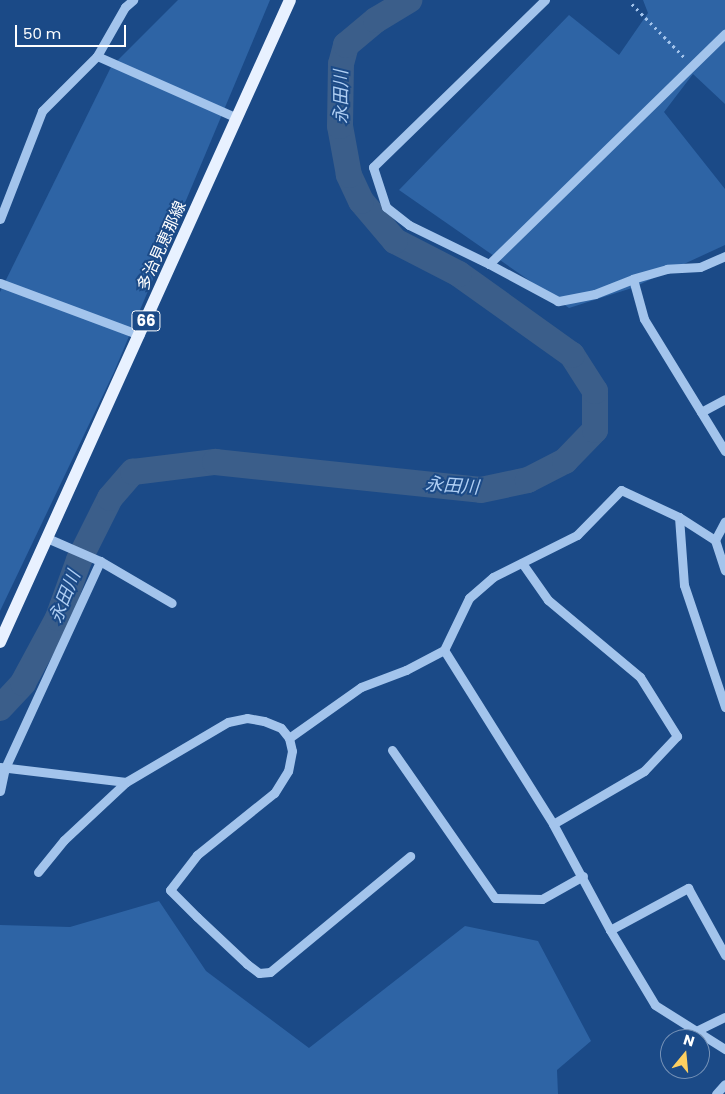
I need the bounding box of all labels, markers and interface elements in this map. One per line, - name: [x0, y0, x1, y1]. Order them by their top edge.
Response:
- scale bar: [18, 15, 129, 47]
- text: 50 m: [23, 23, 61, 44]
- water label: 永田川: [330, 70, 352, 124]
- street label: 多治見恵那線: [134, 198, 190, 294]
- road number: 66: [131, 308, 161, 334]
- water label: 永田川: [424, 473, 480, 499]
- water label: 永田川: [45, 568, 85, 626]
- north arrow: [660, 1029, 710, 1079]
- text: N: [681, 1030, 697, 1052]

